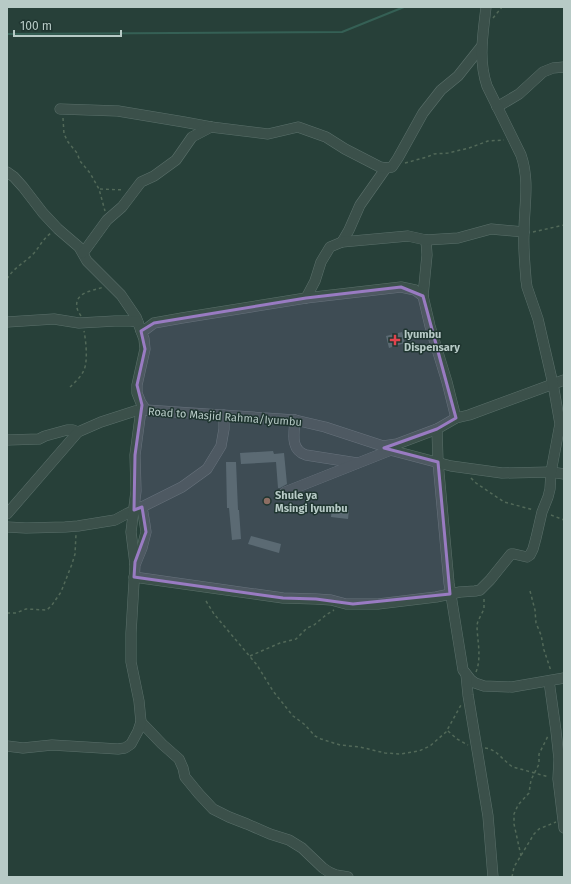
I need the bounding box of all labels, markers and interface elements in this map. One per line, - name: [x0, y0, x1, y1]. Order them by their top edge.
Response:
- scale bar: [14, 12, 121, 38]
- text: 100 m: [20, 19, 52, 33]
- place label: Iyumbu Dispensary: [404, 328, 460, 354]
- marker: Iyumbu Dispensary: [389, 334, 401, 346]
- street label: Road to Masjid Rahma/Iyumbu: [148, 405, 302, 429]
- place label: Shule ya Msingi Iyumbu: [275, 489, 348, 515]
- marker: Shule ya Msingi Iyumbu: [262, 496, 272, 506]

